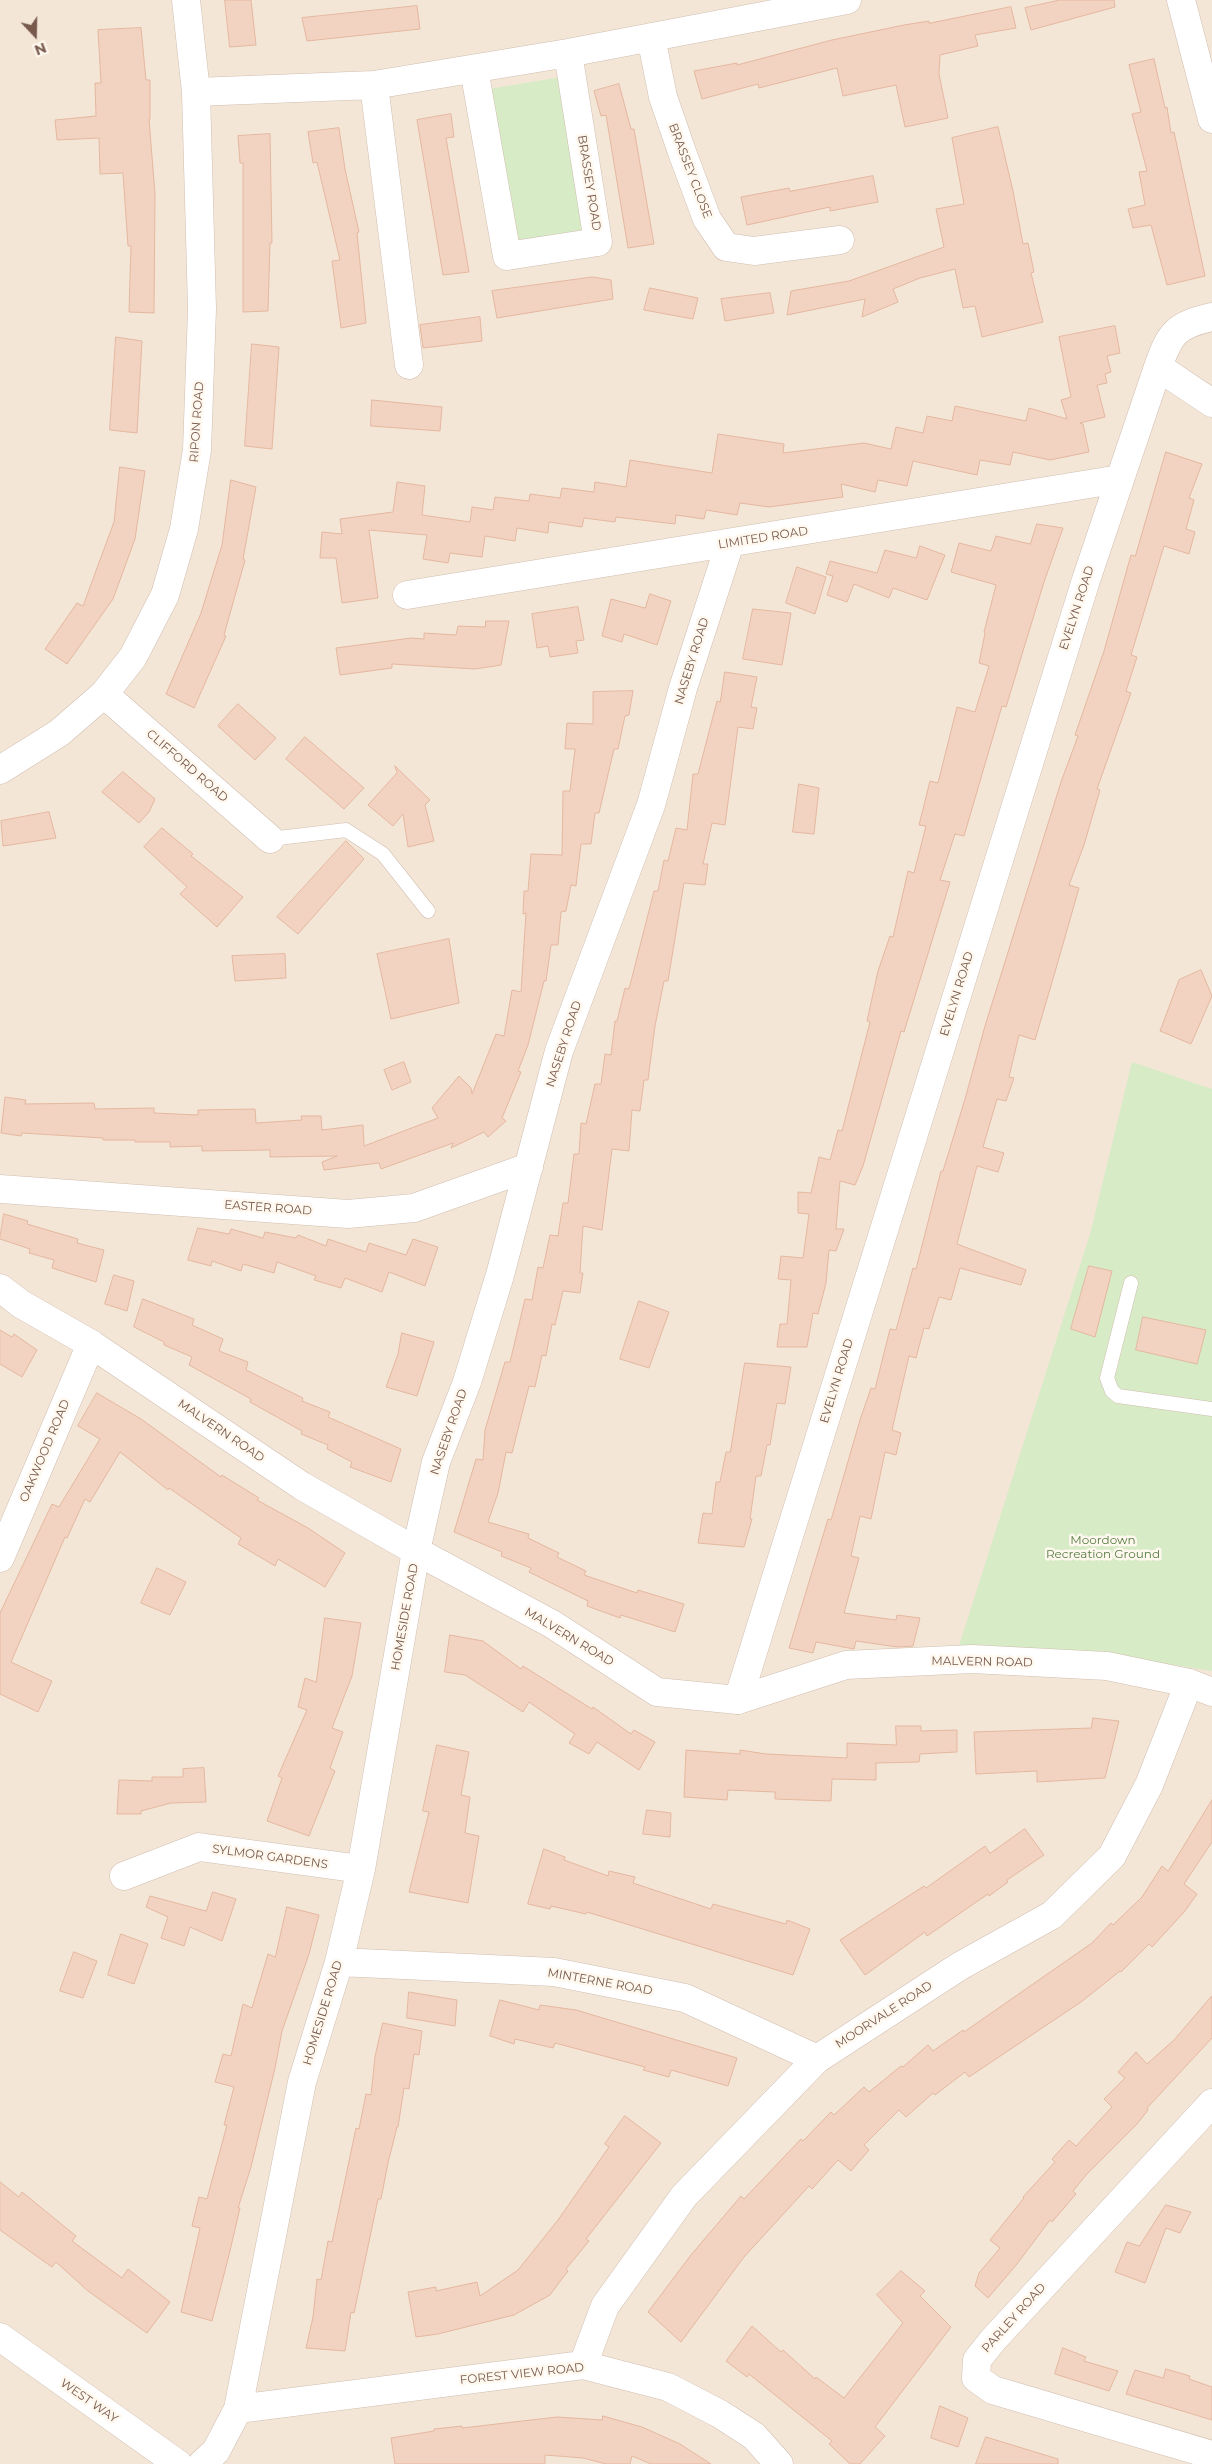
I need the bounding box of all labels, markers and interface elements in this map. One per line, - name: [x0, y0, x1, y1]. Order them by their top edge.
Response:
- north arrow: [10, 10, 60, 60]
- text: N: [32, 39, 49, 59]
- street label: BRASSEY CLOSE: [665, 121, 715, 221]
- street label: BRASSEY ROAD: [574, 134, 604, 232]
- street label: RIPON ROAD: [187, 381, 207, 463]
- street label: LIMITED ROAD: [717, 524, 809, 552]
- street label: EVELYN ROAD: [1057, 564, 1097, 652]
- street label: NASEBY ROAD: [672, 616, 712, 706]
- street label: CLIFFORD ROAD: [143, 727, 231, 805]
- street label: EVELYN ROAD: [937, 950, 977, 1038]
- street label: NASEBY ROAD: [543, 999, 585, 1089]
- street label: EASTER ROAD: [224, 1198, 312, 1218]
- street label: EVELYN ROAD: [817, 1337, 857, 1425]
- street label: NASEBY ROAD: [428, 1387, 470, 1477]
- street label: MALVERN ROAD: [175, 1397, 267, 1465]
- street label: OAKWOOD ROAD: [17, 1398, 73, 1504]
- park label: Moordown Recreation Ground: [1046, 1533, 1160, 1561]
- street label: HOMESIDE ROAD: [388, 1562, 422, 1672]
- street label: MALVERN ROAD: [522, 1605, 616, 1669]
- street label: MALVERN ROAD: [931, 1654, 1033, 1670]
- street label: SYLMOR GARDENS: [211, 1842, 329, 1872]
- street label: HOMESIDE ROAD: [300, 1959, 346, 2067]
- street label: MINTERNE ROAD: [546, 1966, 654, 1998]
- street label: MOORVALE ROAD: [833, 1978, 935, 2052]
- street label: PARLEY ROAD: [979, 2280, 1049, 2356]
- street label: FOREST VIEW ROAD: [459, 2360, 585, 2388]
- street label: WEST WAY: [57, 2376, 121, 2426]

